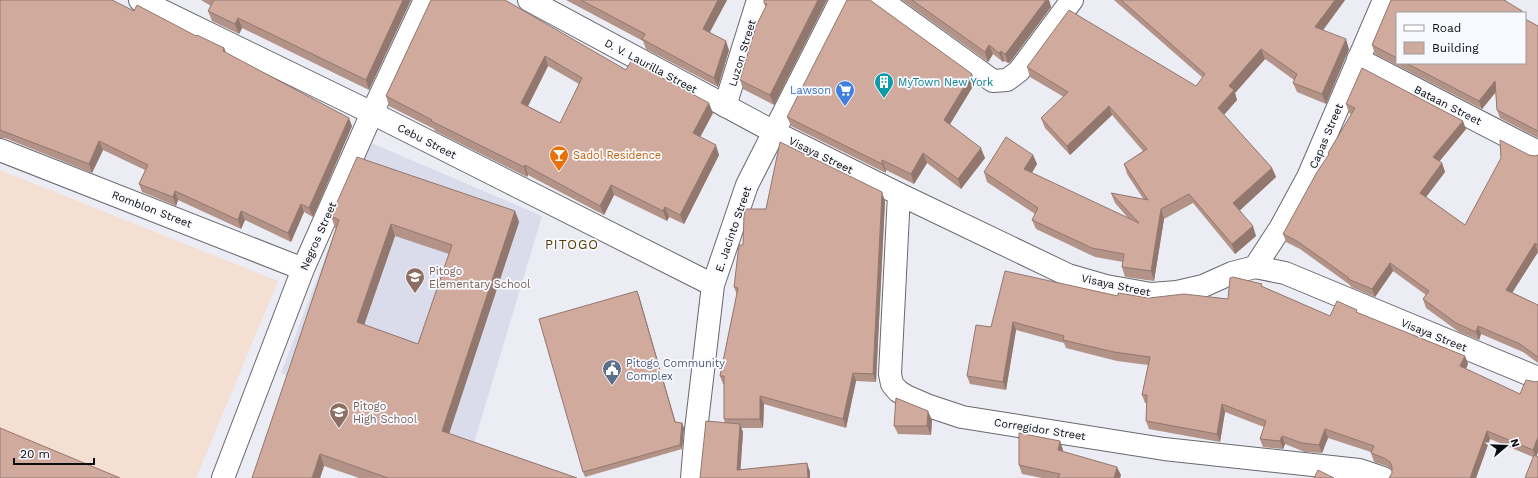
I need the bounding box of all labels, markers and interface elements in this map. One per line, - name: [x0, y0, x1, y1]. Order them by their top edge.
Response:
- legend: [1396, 12, 1526, 64]
- street label: Luzon Street: [726, 18, 759, 88]
- text: Road: [1432, 21, 1461, 35]
- street label: D. V. Laurilla Street: [602, 37, 700, 97]
- text: Building: [1432, 41, 1479, 55]
- building icon: MyTown New York: [873, 71, 895, 99]
- place label: MyTown New York: [898, 76, 993, 89]
- supermarket icon: Lawson: [834, 79, 856, 107]
- street label: Bataan Street: [1412, 83, 1484, 128]
- place label: Lawson: [790, 84, 831, 97]
- street label: Capas Street: [1307, 101, 1346, 171]
- street label: Cebu Street: [395, 121, 459, 162]
- street label: Visaya Street: [786, 134, 855, 177]
- bar icon: Sadol Residence: [548, 144, 570, 172]
- place label: Sadol Residence: [573, 149, 661, 162]
- street label: E. Jacinto Street: [713, 184, 754, 274]
- street label: Romblon Street: [110, 188, 194, 231]
- street label: Negros Street: [298, 200, 340, 273]
- district label: PITOGO: [545, 237, 599, 252]
- place label: Pitogo Elementary School: [429, 265, 531, 291]
- school or university icon: Pitogo Elementary School: [404, 266, 426, 294]
- street label: Visaya Street: [1080, 272, 1152, 299]
- street label: Visaya Street: [1399, 316, 1469, 355]
- place label: Pitogo Community Complex: [626, 357, 725, 383]
- public building icon: Pitogo Community Complex: [601, 358, 623, 386]
- place label: Pitogo High School: [353, 400, 418, 426]
- school or university icon: Pitogo High School: [328, 401, 350, 429]
- street label: Corregidor Street: [993, 416, 1087, 443]
- north arrow: [1486, 426, 1526, 466]
- text: N: [1508, 437, 1522, 449]
- scale bar: [14, 440, 94, 466]
- text: 20 m: [20, 447, 50, 461]

